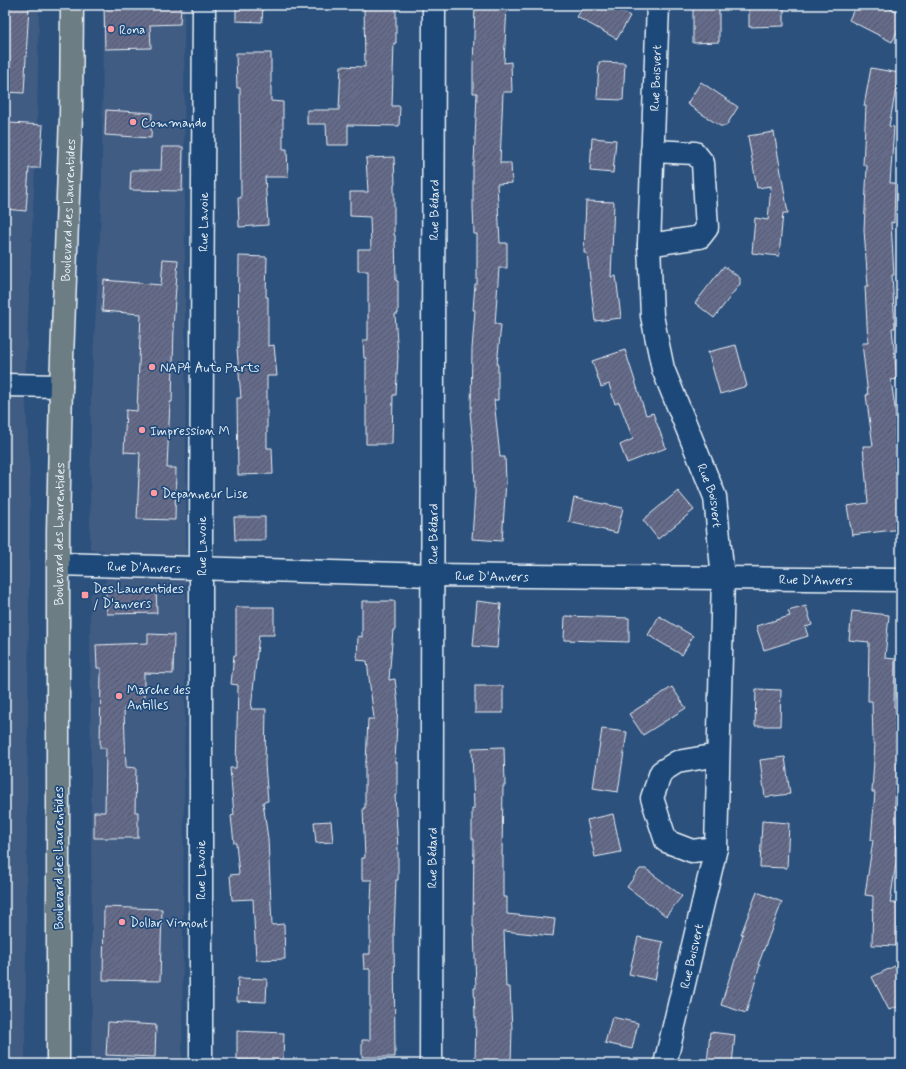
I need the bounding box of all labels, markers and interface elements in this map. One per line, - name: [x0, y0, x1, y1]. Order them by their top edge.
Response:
- place label: Rona: [119, 22, 145, 39]
- marker: Rona: [106, 24, 116, 34]
- street label: Rue Boisvert: [647, 44, 666, 112]
- place label: Commando: [141, 115, 206, 132]
- marker: Commando: [128, 117, 138, 127]
- street label: Boulevard des Laurentides: [58, 138, 80, 282]
- street label: Rue Bédard: [426, 179, 444, 241]
- street label: Rue Lavoie: [196, 192, 213, 252]
- place label: NAPA Auto Parts: [160, 360, 260, 377]
- marker: NAPA Auto Parts: [147, 362, 157, 372]
- place label: Impression M: [150, 423, 230, 440]
- marker: Impression M: [137, 425, 147, 435]
- street label: Rue Boisvert: [692, 461, 725, 529]
- street label: Boulevard des Laurentides: [51, 462, 69, 606]
- place label: Depanneur Lise: [162, 486, 248, 503]
- marker: Depanneur Lise: [149, 488, 159, 498]
- street label: Rue Bédard: [425, 503, 443, 565]
- street label: Rue Lavoie: [194, 516, 211, 576]
- street label: Rue D'Anvers: [107, 558, 181, 578]
- street label: Rue D'Anvers: [455, 568, 529, 586]
- street label: Rue D'Anvers: [779, 572, 853, 589]
- place label: Des Laurentides / D'anvers: [93, 581, 184, 613]
- marker: Des Laurentides / D'anvers: [80, 590, 90, 600]
- place label: Marche des Antilles: [127, 682, 191, 714]
- marker: Marche des Antilles: [114, 691, 124, 701]
- street label: Boulevard des Laurentides: [51, 786, 68, 929]
- street label: Rue Bédard: [424, 827, 442, 889]
- street label: Rue Lavoie: [193, 840, 210, 900]
- place label: Dollar Vimont: [130, 915, 208, 932]
- marker: Dollar Vimont: [117, 917, 127, 927]
- street label: Rue Boisvert: [677, 922, 708, 991]

